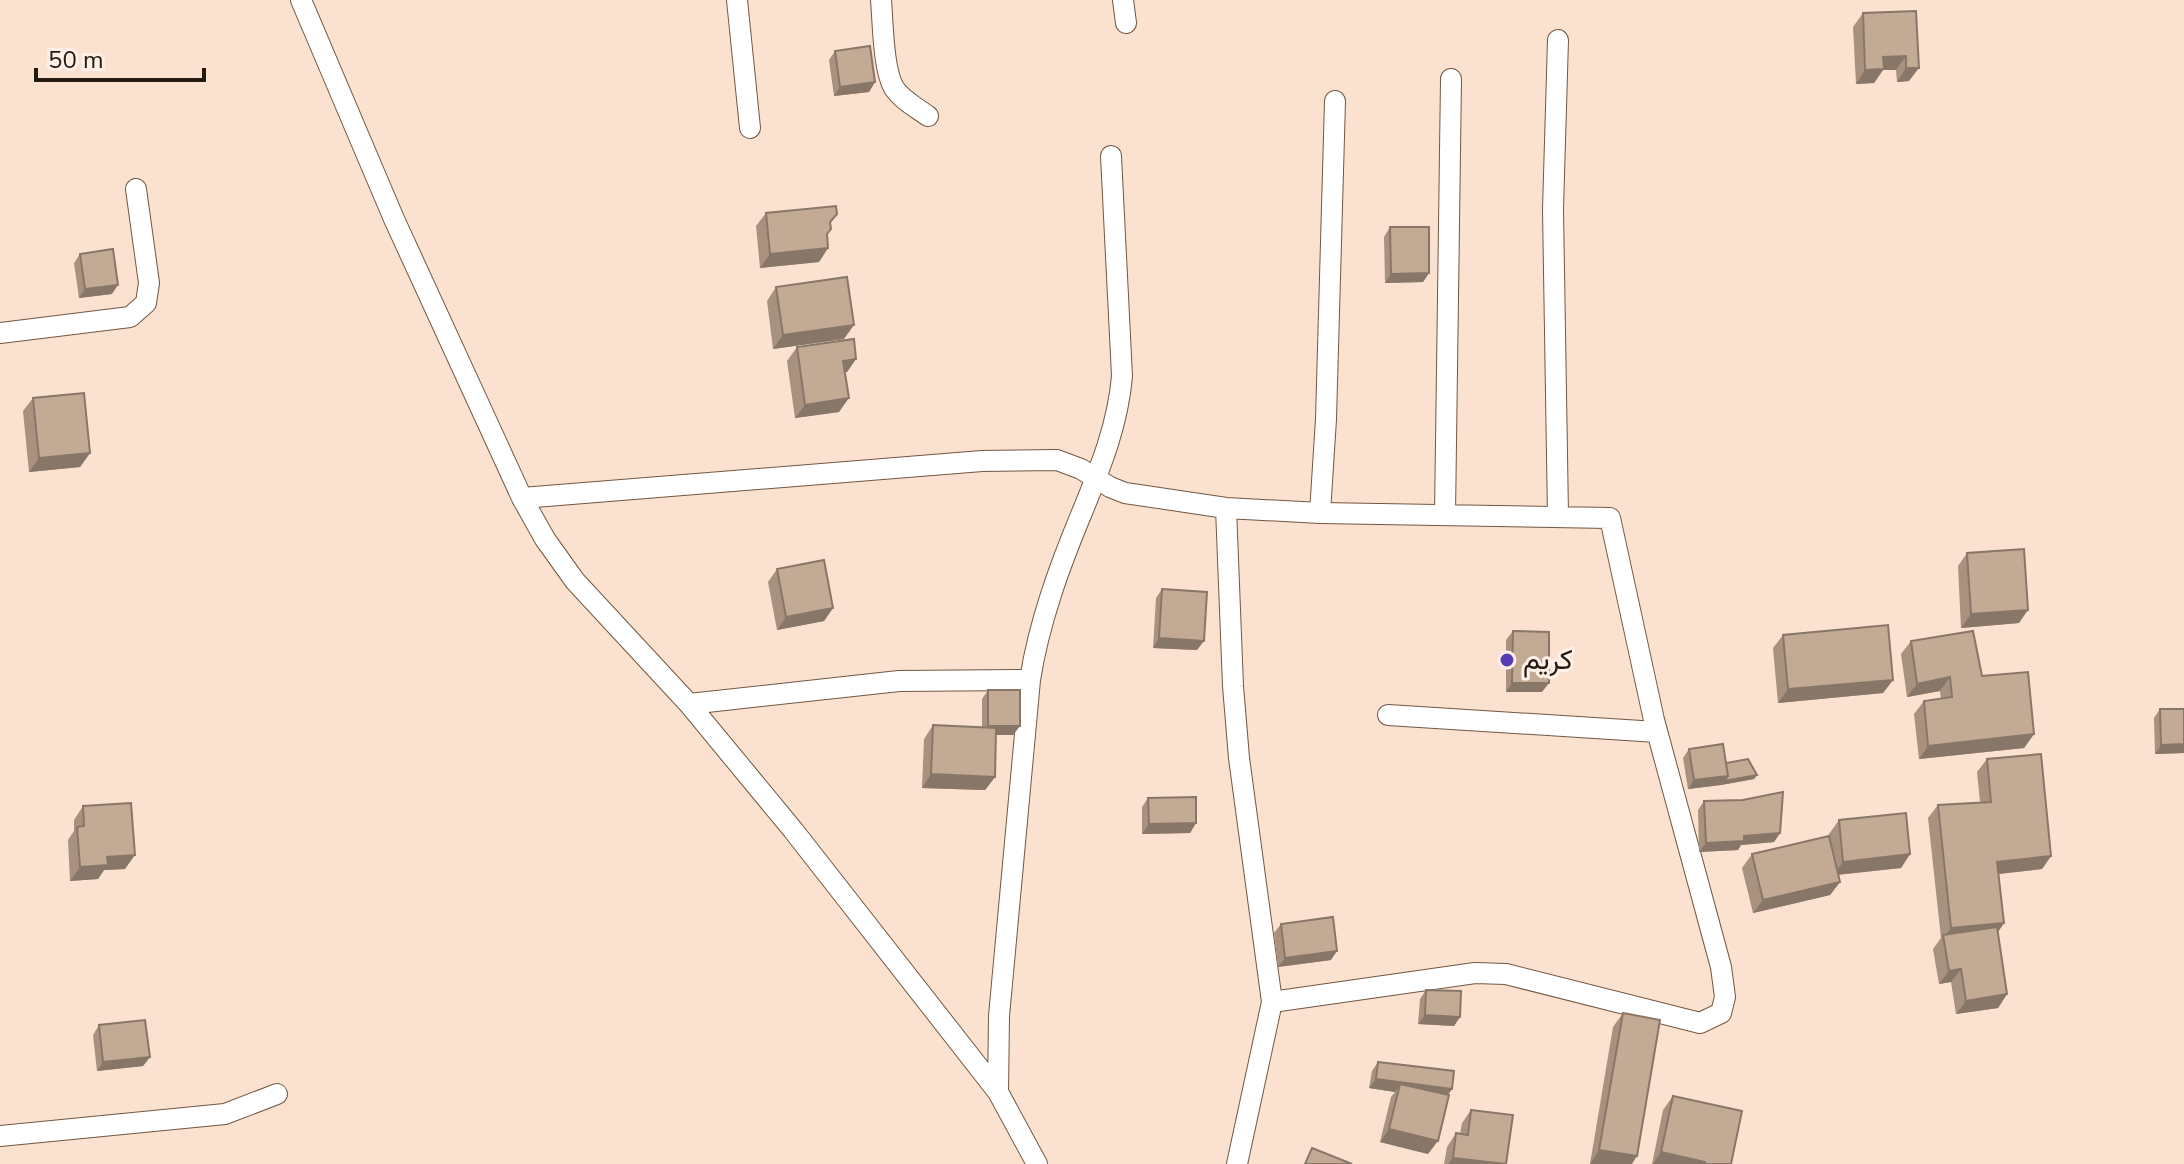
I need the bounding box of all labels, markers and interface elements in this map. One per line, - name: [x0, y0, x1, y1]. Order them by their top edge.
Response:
- scale bar: [36, 32, 204, 82]
- text: 50 m: [48, 44, 104, 76]
- place label: كريم: [1523, 641, 1573, 679]
- marker: كريم: [1498, 651, 1516, 669]

